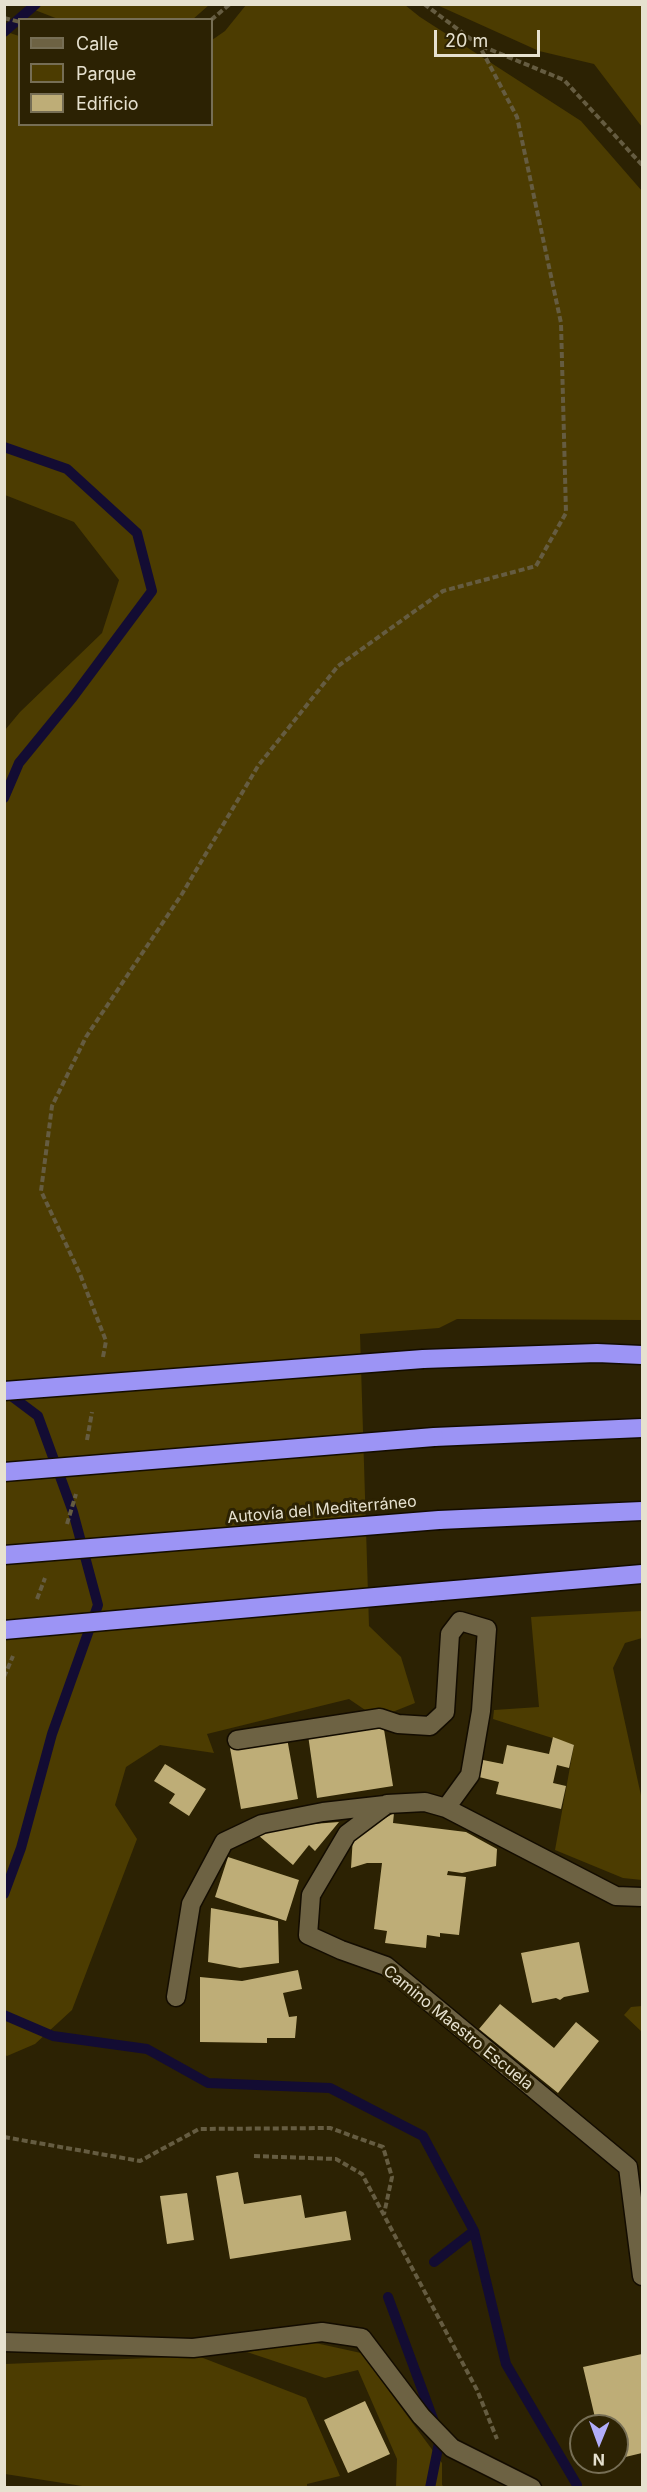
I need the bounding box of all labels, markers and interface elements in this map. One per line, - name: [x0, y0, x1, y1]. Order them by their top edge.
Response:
- legend: [18, 18, 213, 126]
- scale bar: [437, 18, 544, 56]
- text: 20 m: [445, 30, 488, 51]
- text: Calle: [76, 33, 118, 54]
- text: Parque: [76, 63, 136, 84]
- text: Edificio: [76, 93, 139, 114]
- street label: Autovía del Mediterráneo: [226, 1492, 418, 1528]
- street label: Camino Maestro Escuela: [379, 1962, 537, 2094]
- north arrow: [569, 2414, 629, 2474]
- text: N: [592, 2450, 605, 2470]

